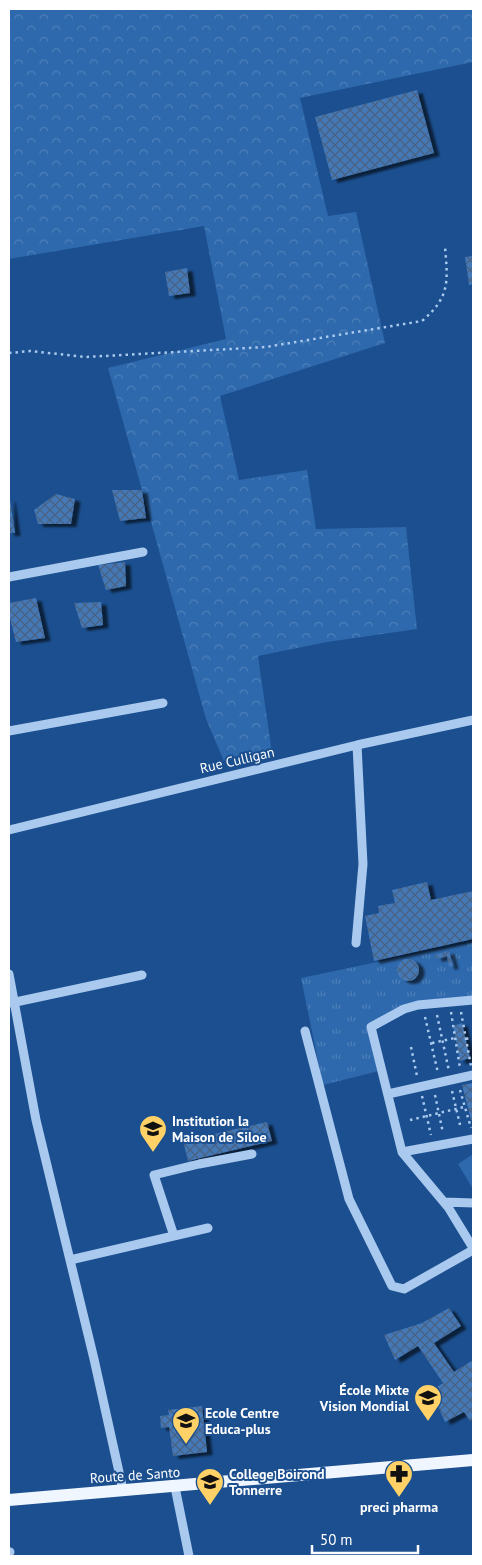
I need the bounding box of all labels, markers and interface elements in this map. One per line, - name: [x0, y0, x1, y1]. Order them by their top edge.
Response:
- street label: Rue Culligan: [198, 743, 276, 777]
- place label: Institution la Maison de Siloe: [172, 1112, 267, 1146]
- school or university icon: Institution la Maison de Siloe: [138, 1114, 168, 1153]
- place label: École Mixte Vision Mondial: [319, 1381, 410, 1415]
- school or university icon: École Mixte Vision Mondial: [413, 1383, 443, 1422]
- place label: Ecole Centre Educa-plus: [205, 1404, 279, 1438]
- school or university icon: Ecole Centre Educa-plus: [171, 1406, 201, 1445]
- pharmacy icon: preci pharma: [384, 1459, 414, 1498]
- street label: Route de Santo: [89, 1463, 181, 1487]
- place label: College Boirond Tonnerre: [229, 1465, 324, 1499]
- school or university icon: College Boirond Tonnerre: [195, 1467, 225, 1506]
- place label: preci pharma: [360, 1498, 438, 1516]
- scale bar: [312, 1522, 418, 1554]
- text: 50 m: [320, 1530, 353, 1549]

